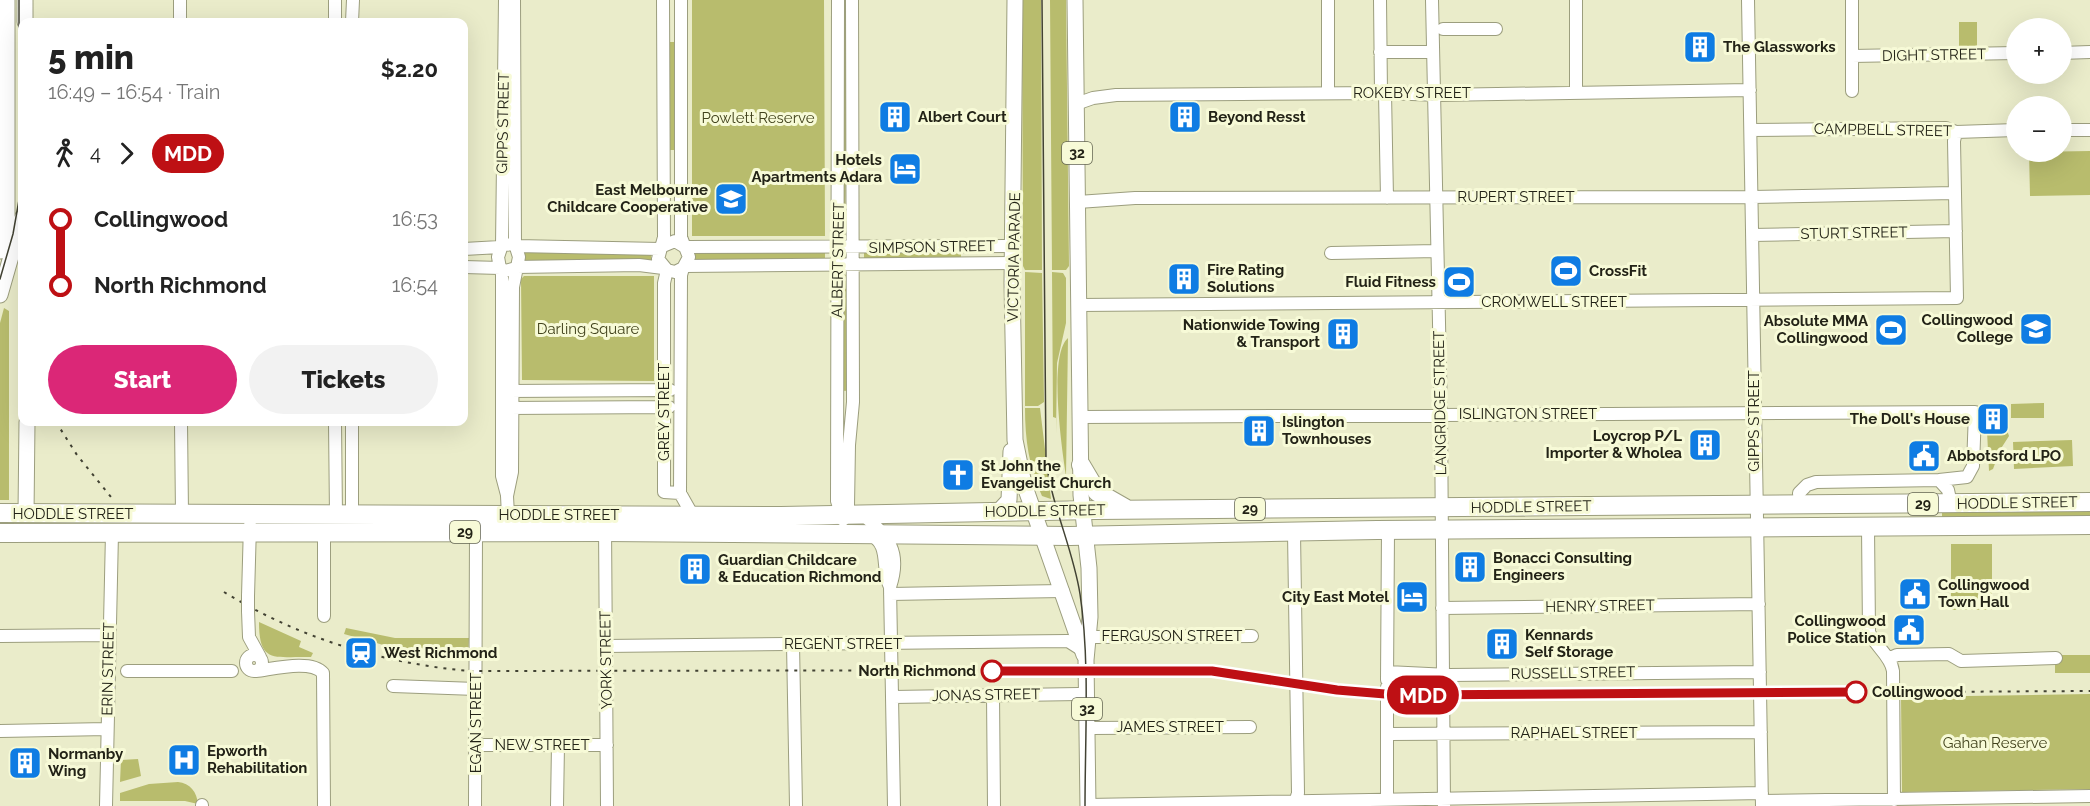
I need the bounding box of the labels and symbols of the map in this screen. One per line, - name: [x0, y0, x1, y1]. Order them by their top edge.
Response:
- building icon: The Glassworks: [1682, 29, 1718, 65]
- place label: The Glassworks: [1723, 38, 1836, 56]
- street label: DIGHT STREET: [1882, 45, 1986, 65]
- street label: GIPPS STREET: [493, 72, 513, 174]
- street label: ROKEBY STREET: [1353, 84, 1471, 102]
- building icon: Albert Court: [877, 99, 913, 135]
- building icon: Beyond Resst: [1167, 99, 1203, 135]
- place label: Albert Court: [918, 108, 1007, 126]
- place label: Beyond Resst: [1208, 108, 1306, 126]
- park label: Powlett Reserve: [702, 109, 815, 127]
- street label: CAMPBELL STREET: [1814, 120, 1952, 140]
- road number: 32: [1062, 142, 1092, 164]
- place label: Hotels Apartments Adara: [751, 151, 882, 186]
- hotel icon: Hotels Apartments Adara: [887, 151, 923, 187]
- place label: East Melbourne Childcare Cooperative: [547, 181, 708, 216]
- school or university icon: East Melbourne Childcare Cooperative: [713, 181, 749, 217]
- street label: RUPERT STREET: [1457, 188, 1575, 206]
- street label: VICTORIA PARADE: [1004, 192, 1024, 322]
- street label: ALBERT STREET: [828, 202, 848, 318]
- street label: STURT STREET: [1800, 223, 1908, 243]
- street label: SIMPSON STREET: [869, 237, 995, 257]
- sports icon: CrossFit: [1548, 253, 1584, 289]
- building icon: Fire Rating Solutions: [1166, 261, 1202, 297]
- place label: Fire Rating Solutions: [1207, 261, 1284, 296]
- place label: CrossFit: [1589, 262, 1647, 280]
- sports icon: Fluid Fitness: [1441, 264, 1477, 300]
- place label: Fluid Fitness: [1345, 273, 1436, 291]
- street label: CROMWELL STREET: [1481, 293, 1627, 311]
- place label: Collingwood College: [1922, 311, 2013, 346]
- school or university icon: Collingwood College: [2018, 311, 2054, 347]
- place label: Absolute MMA Collingwood: [1764, 312, 1869, 347]
- sports icon: Absolute MMA Collingwood: [1873, 312, 1909, 348]
- place label: Nationwide Towing & Transport: [1183, 316, 1320, 351]
- building icon: Nationwide Towing & Transport: [1325, 316, 1361, 352]
- park label: Darling Square: [537, 320, 639, 338]
- street label: LANGRIDGE STREET: [1430, 331, 1450, 475]
- street label: GREY STREET: [655, 363, 673, 461]
- street label: GIPPS STREET: [1745, 370, 1763, 472]
- building icon: The Doll's House: [1975, 401, 2011, 437]
- street label: ISLINGTON STREET: [1459, 405, 1597, 423]
- place label: The Doll's House: [1850, 410, 1970, 428]
- building icon: Islington Townhouses: [1241, 413, 1277, 449]
- place label: Islington Townhouses: [1282, 413, 1372, 448]
- place label: Loycrop P/L Importer & Wholea: [1546, 427, 1682, 462]
- building icon: Loycrop P/L Importer & Wholea: [1687, 427, 1723, 463]
- public building icon: Abbotsford LPO: [1906, 438, 1942, 474]
- place label: Abbotsford LPO: [1947, 447, 2061, 465]
- church icon: St John the Evangelist Church: [940, 457, 976, 493]
- place label: St John the Evangelist Church: [981, 457, 1111, 492]
- road number: 29: [1908, 493, 1938, 515]
- street label: HODDLE STREET: [1956, 493, 2078, 513]
- street label: HODDLE STREET: [1470, 497, 1592, 517]
- road number: 29: [1235, 498, 1265, 520]
- street label: HODDLE STREET: [984, 501, 1106, 521]
- street label: HODDLE STREET: [13, 505, 133, 523]
- street label: HODDLE STREET: [499, 506, 619, 524]
- road number: 29: [450, 521, 480, 543]
- building icon: Bonacci Consulting Engineers: [1452, 549, 1488, 585]
- place label: Bonacci Consulting Engineers: [1493, 549, 1632, 584]
- building icon: Guardian Childcare & Education Richmond: [677, 551, 713, 587]
- place label: Guardian Childcare & Education Richmond: [718, 551, 882, 586]
- public building icon: Collingwood Town Hall: [1897, 576, 1933, 612]
- place label: Collingwood Town Hall: [1938, 576, 2030, 611]
- hotel icon: City East Motel: [1394, 579, 1430, 615]
- place label: City East Motel: [1282, 588, 1389, 606]
- street label: HENRY STREET: [1545, 596, 1655, 616]
- street label: YORK STREET: [596, 610, 616, 710]
- place label: Collingwood Police Station: [1787, 612, 1886, 647]
- public building icon: Collingwood Police Station: [1891, 612, 1927, 648]
- street label: ERIN STREET: [98, 622, 118, 716]
- building icon: Kennards Self Storage: [1484, 626, 1520, 662]
- place label: Kennards Self Storage: [1525, 626, 1613, 661]
- street label: FERGUSON STREET: [1101, 627, 1243, 645]
- station icon: West Richmond: [343, 635, 379, 671]
- street label: REGENT STREET: [784, 635, 902, 653]
- place label: West Richmond: [384, 644, 498, 662]
- marker: North Richmond: [981, 660, 1003, 682]
- place label: North Richmond: [858, 662, 976, 680]
- street label: RUSSELL STREET: [1510, 663, 1636, 683]
- street label: EGAN STREET: [467, 673, 485, 773]
- line badge: MDD: [1388, 676, 1458, 714]
- marker: Collingwood: [1845, 681, 1867, 703]
- place label: Collingwood: [1872, 683, 1964, 701]
- street label: JONAS STREET: [932, 685, 1040, 705]
- road number: 32: [1072, 698, 1102, 720]
- street label: JAMES STREET: [1116, 718, 1224, 736]
- street label: RAPHAEL STREET: [1510, 724, 1638, 742]
- park label: Gahan Reserve: [1943, 734, 2047, 752]
- street label: NEW STREET: [494, 736, 590, 754]
- hospital icon: Epworth Rehabilitation: [166, 742, 202, 778]
- place label: Epworth Rehabilitation: [207, 742, 307, 777]
- building icon: Normanby Wing: [7, 745, 43, 781]
- place label: Normanby Wing: [48, 745, 124, 780]

